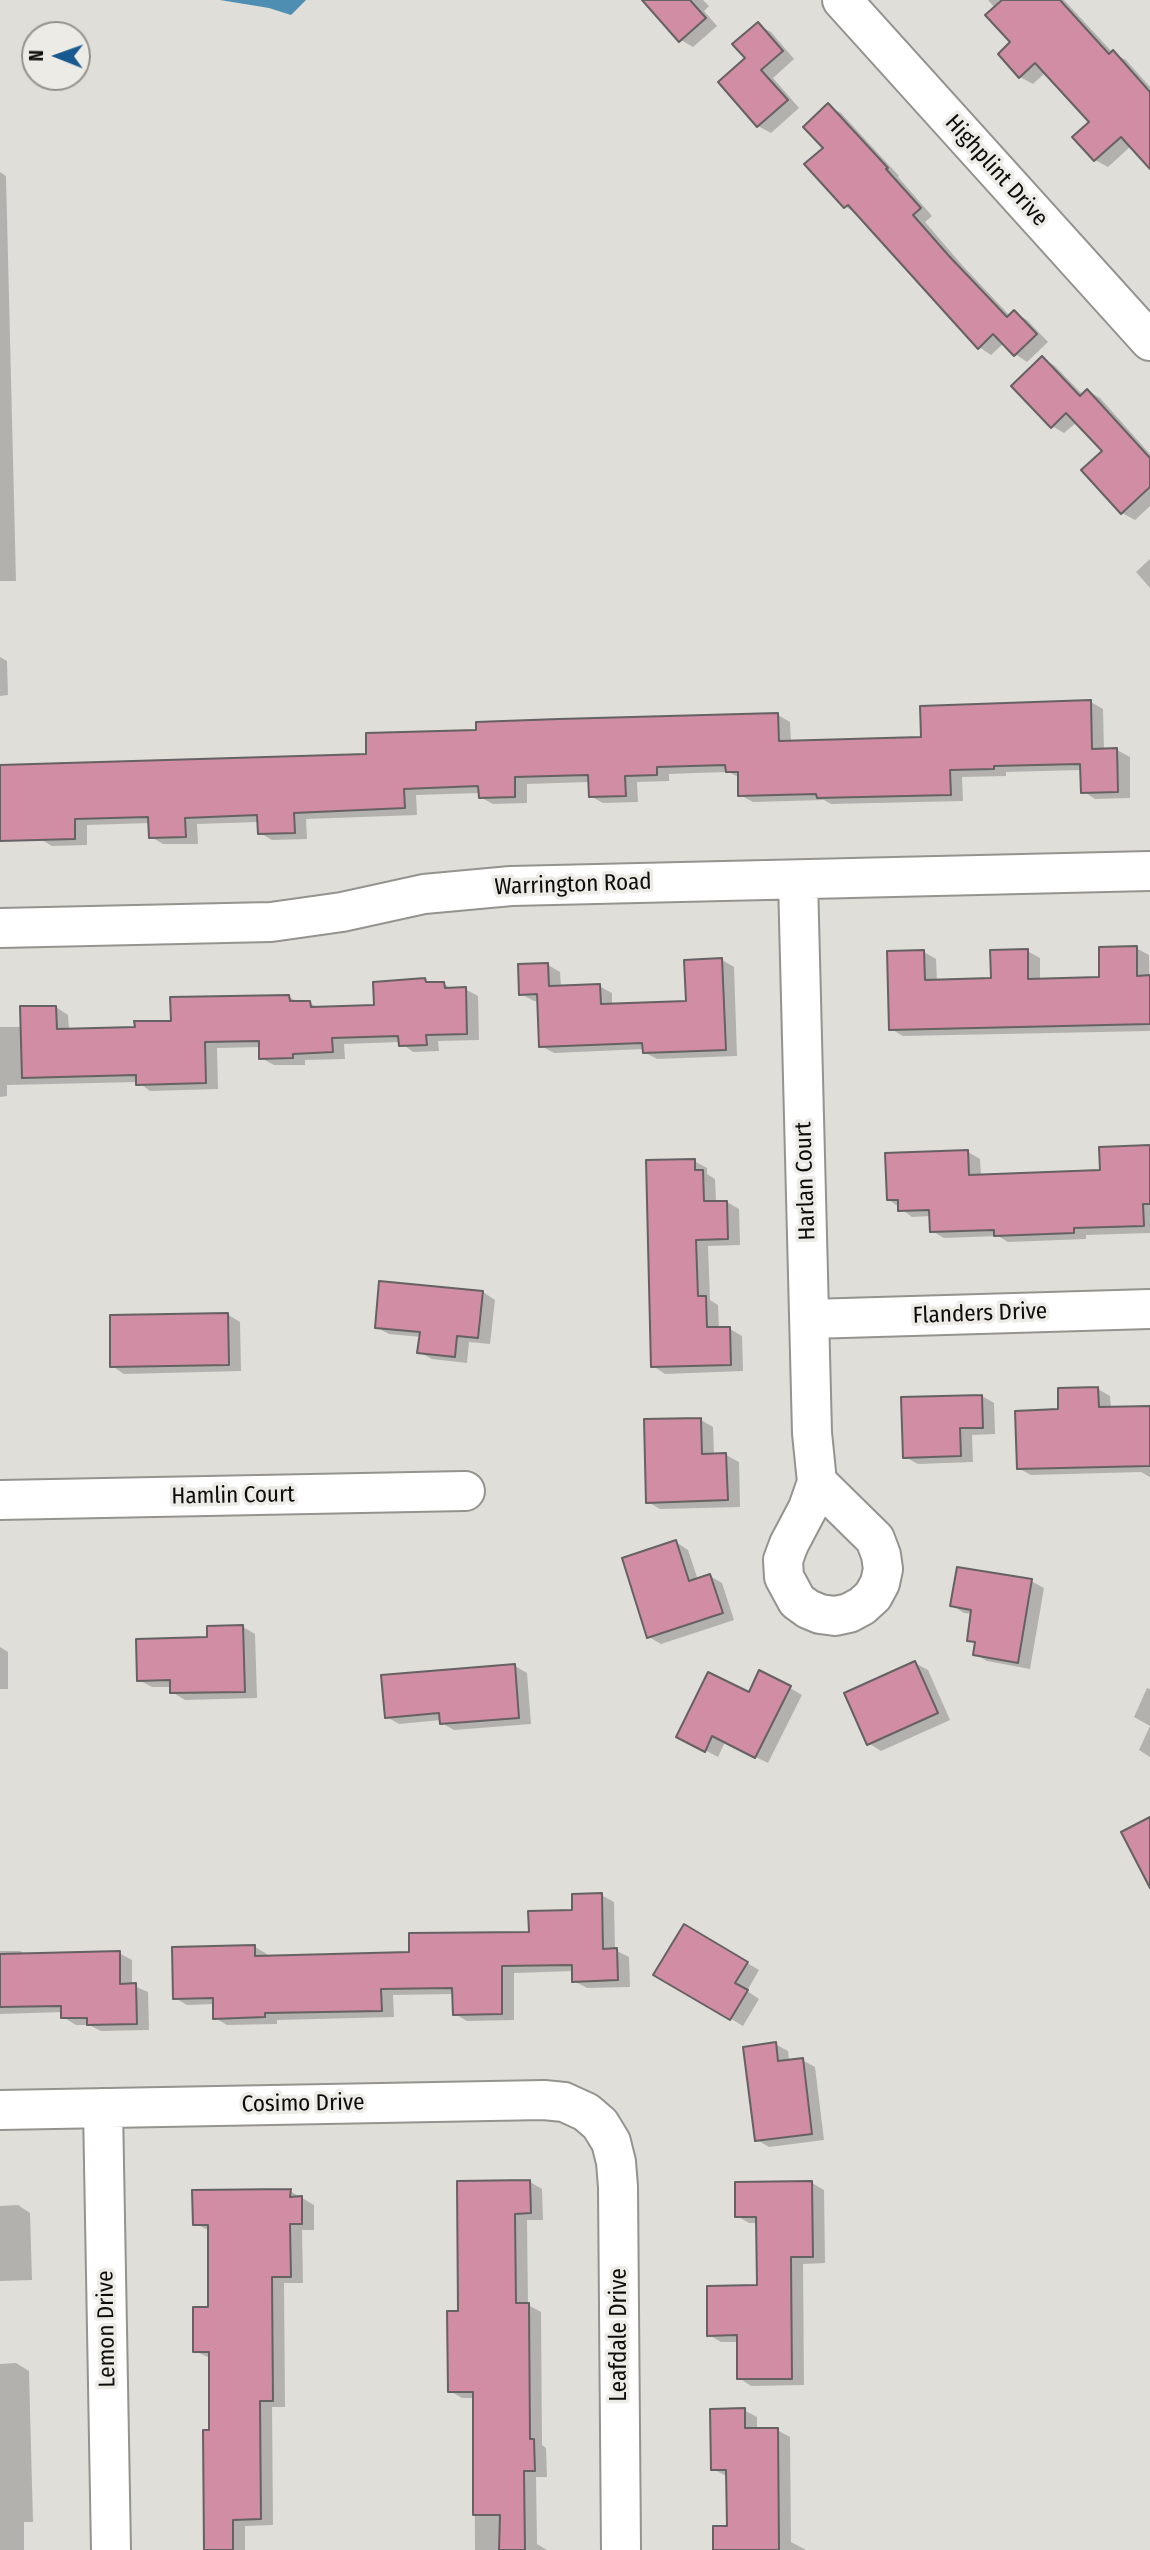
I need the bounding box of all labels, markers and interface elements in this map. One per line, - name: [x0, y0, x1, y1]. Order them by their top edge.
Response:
- north arrow: [21, 21, 91, 91]
- text: N: [25, 50, 48, 62]
- street label: Highplint Drive: [939, 110, 1053, 232]
- street label: Warrington Road: [494, 868, 652, 902]
- street label: Harlan Court: [790, 1121, 822, 1241]
- street label: Flanders Drive: [912, 1298, 1048, 1330]
- street label: Hamlin Court: [171, 1481, 295, 1511]
- street label: Cosimo Drive: [241, 2089, 365, 2119]
- street label: Leafdale Drive: [606, 2268, 634, 2402]
- street label: Lemon Drive: [92, 2270, 122, 2388]

